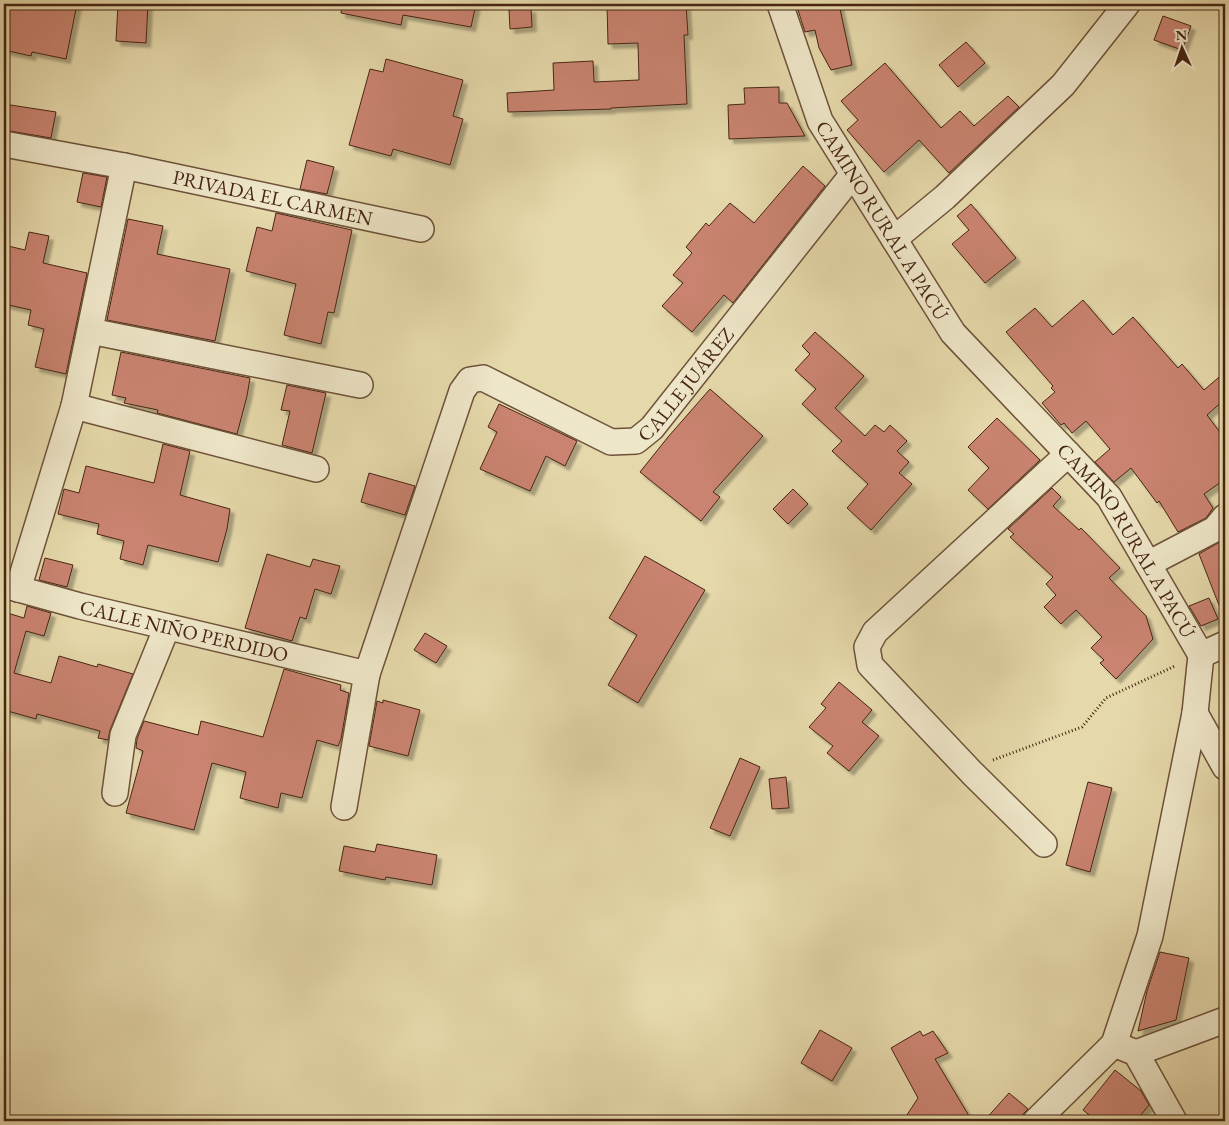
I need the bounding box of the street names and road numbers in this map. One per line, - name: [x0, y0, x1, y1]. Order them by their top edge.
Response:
- street label: CAMINO RURAL A PACÚ: [810, 116, 955, 325]
- street label: PRIVADA EL CARMEN: [170, 164, 375, 231]
- street label: CALLE JUÁREZ: [632, 322, 740, 447]
- street label: CAMINO RURAL A PACÚ: [1052, 438, 1201, 643]
- street label: CALLE NIÑO PERDIDO: [77, 593, 291, 668]

